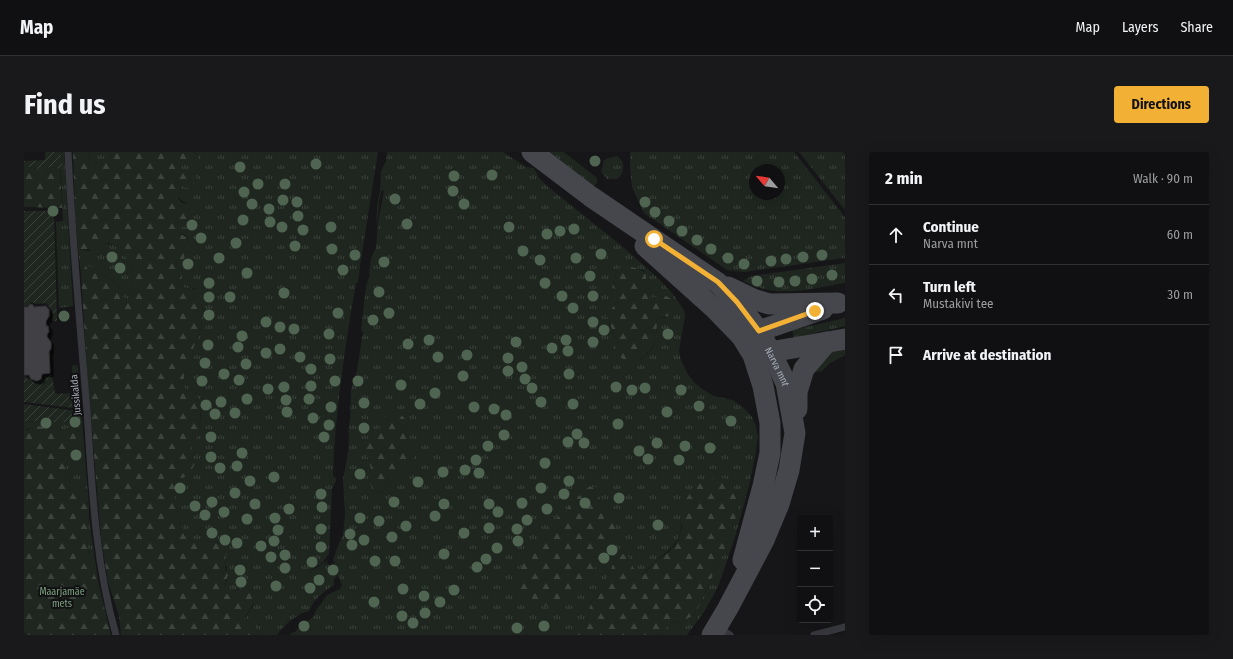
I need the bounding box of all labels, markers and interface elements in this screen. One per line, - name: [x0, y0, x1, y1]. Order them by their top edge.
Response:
- text: Map: [20, 16, 53, 39]
- text: Map: [1076, 19, 1100, 36]
- text: Layers: [1122, 19, 1158, 36]
- text: Share: [1180, 19, 1213, 36]
- button: Directions: [1114, 86, 1209, 123]
- text: Find us: [24, 88, 106, 121]
- north arrow: [749, 164, 785, 200]
- text: 2 min: [885, 168, 923, 189]
- text: Walk · 90 m: [1133, 171, 1193, 186]
- text: Continue: [923, 218, 979, 236]
- icon: ahead: [885, 224, 907, 246]
- text: 60 m: [1167, 227, 1193, 242]
- route start: [645, 230, 663, 248]
- text: Narva mnt: [923, 236, 978, 251]
- text: Turn left: [923, 278, 976, 296]
- icon: left: [885, 284, 907, 306]
- text: 30 m: [1167, 287, 1193, 302]
- text: Mustakivi tee: [923, 296, 993, 311]
- route end: [806, 302, 824, 320]
- icon: arrive: [885, 344, 907, 366]
- street label: Narva mnt: [762, 345, 792, 388]
- text: Arrive at destination: [923, 346, 1051, 364]
- street label: Jussikalda: [68, 374, 84, 416]
- map controls: [797, 515, 833, 623]
- button: +: [797, 515, 833, 551]
- button: −: [797, 551, 833, 587]
- park label: Maarjamäe mets: [39, 586, 85, 610]
- button: locate: [797, 587, 833, 623]

